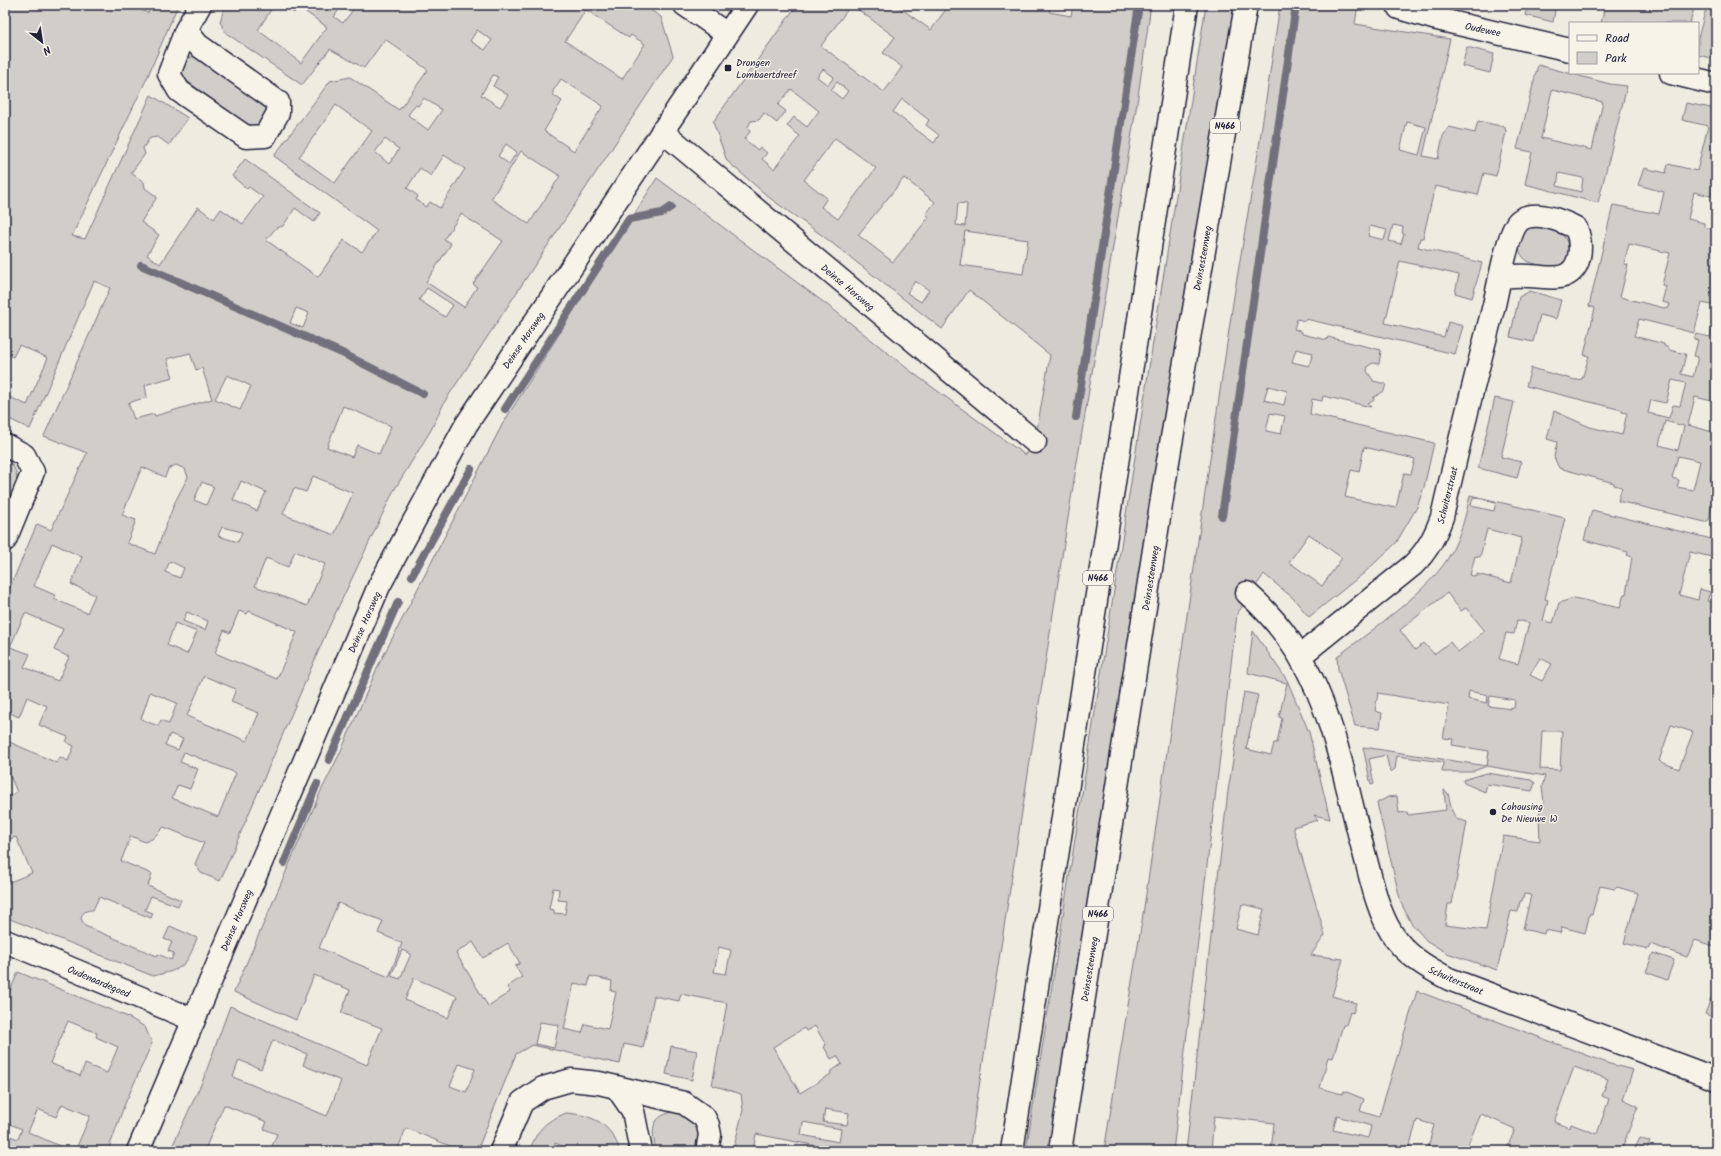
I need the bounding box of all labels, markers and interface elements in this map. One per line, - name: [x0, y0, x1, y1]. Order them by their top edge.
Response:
- street label: Oudewee: [1463, 18, 1503, 42]
- north arrow: [22, 22, 62, 62]
- legend: [1569, 22, 1699, 74]
- text: Road: [1605, 29, 1630, 48]
- text: N: [39, 40, 54, 59]
- text: Park: [1605, 49, 1627, 68]
- place label: Drongen Lombaertdreef: [736, 55, 798, 83]
- marker: Drongen Lombaertdreef: [723, 63, 733, 73]
- road number: N466: [1210, 119, 1240, 133]
- street label: Deinsesteenweg: [1189, 224, 1217, 292]
- street label: Deinse Horsweg: [817, 260, 878, 315]
- street label: Deinse Horsweg: [499, 308, 549, 372]
- street label: Schuiterstraat: [1433, 465, 1463, 526]
- street label: Deinsesteenweg: [1138, 544, 1164, 612]
- road number: N466: [1083, 571, 1113, 585]
- street label: Deinse Horsweg: [344, 589, 386, 656]
- place label: Cohousing De Nieuwe W: [1501, 799, 1558, 827]
- marker: Cohousing De Nieuwe W: [1488, 807, 1498, 817]
- street label: Deinse Horsweg: [217, 887, 257, 954]
- road number: N466: [1083, 907, 1113, 921]
- street label: Deinsesteenweg: [1077, 935, 1103, 1003]
- street label: Oudenaardegoed: [65, 962, 133, 1003]
- street label: Schuiterstraat: [1425, 962, 1486, 1000]

